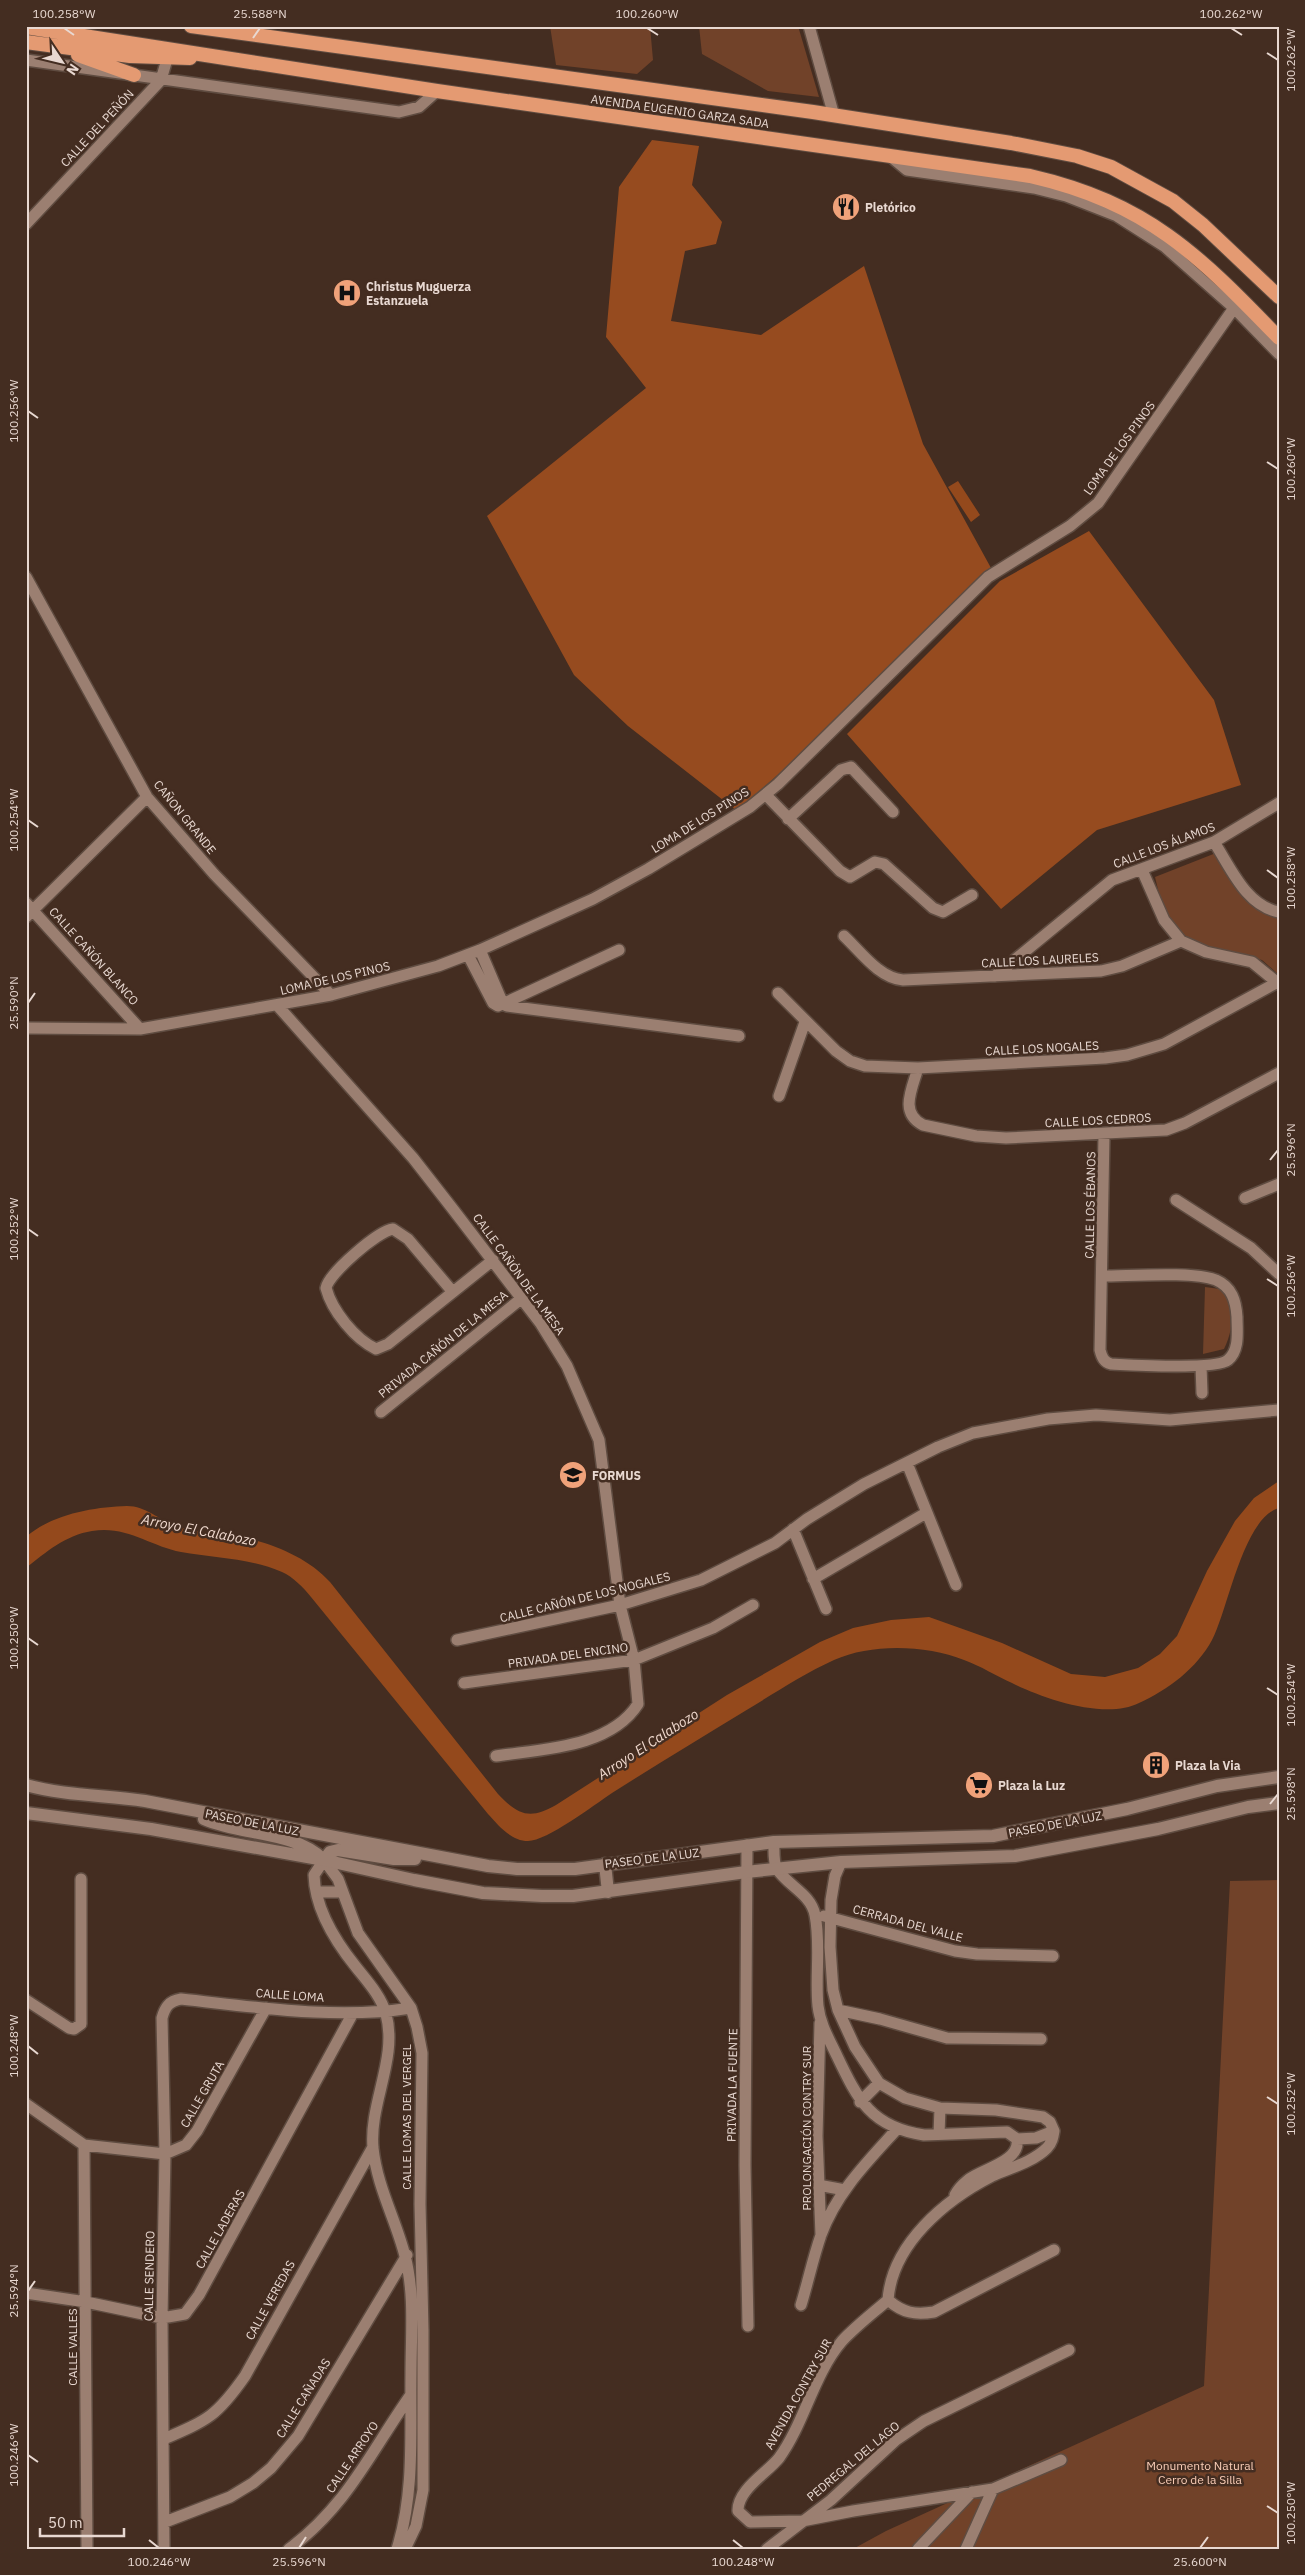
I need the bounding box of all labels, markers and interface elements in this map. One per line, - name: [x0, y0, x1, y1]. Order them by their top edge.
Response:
- text: 100.258°W: [33, 6, 96, 21]
- text: 25.588°N: [233, 6, 287, 21]
- text: 100.260°W: [616, 6, 679, 21]
- text: 100.262°W: [1200, 6, 1263, 21]
- text: 100.262°W: [1283, 28, 1298, 91]
- north arrow: [38, 38, 88, 88]
- text: N: [62, 60, 83, 79]
- street label: CALLE DEL PEÑÓN: [57, 86, 137, 170]
- street label: AVENIDA EUGENIO GARZA SADA: [590, 91, 770, 131]
- restaurant icon: Pletórico: [831, 192, 861, 222]
- place label: Pletórico: [865, 200, 916, 215]
- hospital icon: Christus Muguerza Estanzuela: [332, 278, 362, 308]
- place label: Christus Muguerza Estanzuela: [366, 279, 471, 308]
- text: 100.256°W: [6, 379, 21, 442]
- street label: LOMA DE LOS PINOS: [1080, 398, 1158, 498]
- text: 100.260°W: [1283, 437, 1298, 500]
- street label: CAÑON GRANDE: [151, 777, 219, 857]
- street label: LOMA DE LOS PINOS: [648, 784, 752, 856]
- text: 100.254°W: [6, 788, 21, 851]
- street label: CALLE LOS ÁLAMOS: [1111, 819, 1217, 871]
- text: 100.258°W: [1283, 846, 1298, 909]
- street label: CALLE CAÑÓN BLANCO: [46, 904, 142, 1008]
- street label: CALLE LOS LAURELES: [981, 949, 1099, 971]
- street label: LOMA DE LOS PINOS: [279, 958, 391, 998]
- text: 25.590°N: [6, 976, 21, 1030]
- street label: CALLE LOS NOGALES: [985, 1038, 1099, 1058]
- street label: CALLE LOS CEDROS: [1044, 1110, 1152, 1130]
- text: 25.596°N: [1283, 1123, 1298, 1177]
- street label: CALLE LOS ÉBANOS: [1082, 1151, 1098, 1259]
- text: 100.252°W: [6, 1197, 21, 1260]
- street label: CALLE CAÑÓN DE LA MESA: [470, 1210, 568, 1338]
- text: 100.256°W: [1283, 1254, 1298, 1317]
- street label: PRIVADA CAÑÓN DE LA MESA: [375, 1287, 511, 1401]
- school or university icon: FORMUS: [558, 1460, 588, 1490]
- place label: FORMUS: [592, 1468, 641, 1483]
- water label: Arroyo El Calabozo: [139, 1510, 258, 1550]
- street label: CALLE CAÑÓN DE LOS NOGALES: [498, 1569, 672, 1625]
- text: 100.250°W: [6, 1606, 21, 1669]
- street label: PRIVADA DEL ENCINO: [507, 1639, 629, 1671]
- text: 100.254°W: [1283, 1663, 1298, 1726]
- water label: Arroyo El Calabozo: [593, 1705, 702, 1784]
- building icon: Plaza la Via: [1141, 1750, 1171, 1780]
- place label: Plaza la Via: [1175, 1758, 1241, 1773]
- text: 25.598°N: [1283, 1767, 1298, 1821]
- supermarket icon: Plaza la Luz: [964, 1770, 994, 1800]
- place label: Plaza la Luz: [998, 1778, 1065, 1793]
- street label: PASEO DE LA LUZ: [204, 1806, 300, 1838]
- street label: PASEO DE LA LUZ: [1007, 1808, 1103, 1840]
- street label: PASEO DE LA LUZ: [604, 1845, 700, 1871]
- street label: CERRADA DEL VALLE: [851, 1901, 965, 1945]
- street label: CALLE LOMA: [255, 1985, 325, 2005]
- text: 100.248°W: [6, 2014, 21, 2077]
- street label: PRIVADA LA FUENTE: [724, 2028, 740, 2142]
- street label: CALLE LOMAS DEL VERGEL: [399, 2044, 414, 2190]
- street label: PROLONGACIÓN CONTRY SUR: [799, 2045, 814, 2211]
- street label: CALLE GRUTA: [177, 2058, 227, 2130]
- text: 100.252°W: [1283, 2072, 1298, 2135]
- street label: CALLE LADERAS: [192, 2187, 248, 2271]
- street label: CALLE SENDERO: [141, 2231, 157, 2321]
- street label: CALLE VEREDAS: [242, 2258, 298, 2342]
- text: 25.594°N: [6, 2264, 21, 2318]
- street label: CALLE VALLES: [65, 2308, 80, 2386]
- street label: AVENIDA CONTRY SUR: [761, 2336, 835, 2452]
- street label: CALLE CAÑADAS: [273, 2355, 333, 2441]
- street label: CALLE ARROYO: [322, 2418, 382, 2496]
- street label: PEDREGAL DEL LAGO: [804, 2418, 902, 2504]
- text: 100.246°W: [6, 2423, 21, 2486]
- park label: Monumento Natural Cerro de la Silla: [1146, 2458, 1254, 2487]
- text: 100.250°W: [1283, 2481, 1298, 2544]
- scale bar: [40, 2505, 124, 2537]
- text: 50 m: [48, 2513, 83, 2532]
- text: 100.246°W: [128, 2554, 191, 2569]
- text: 25.596°N: [272, 2554, 326, 2569]
- text: 100.248°W: [712, 2554, 775, 2569]
- text: 25.600°N: [1173, 2554, 1227, 2569]

